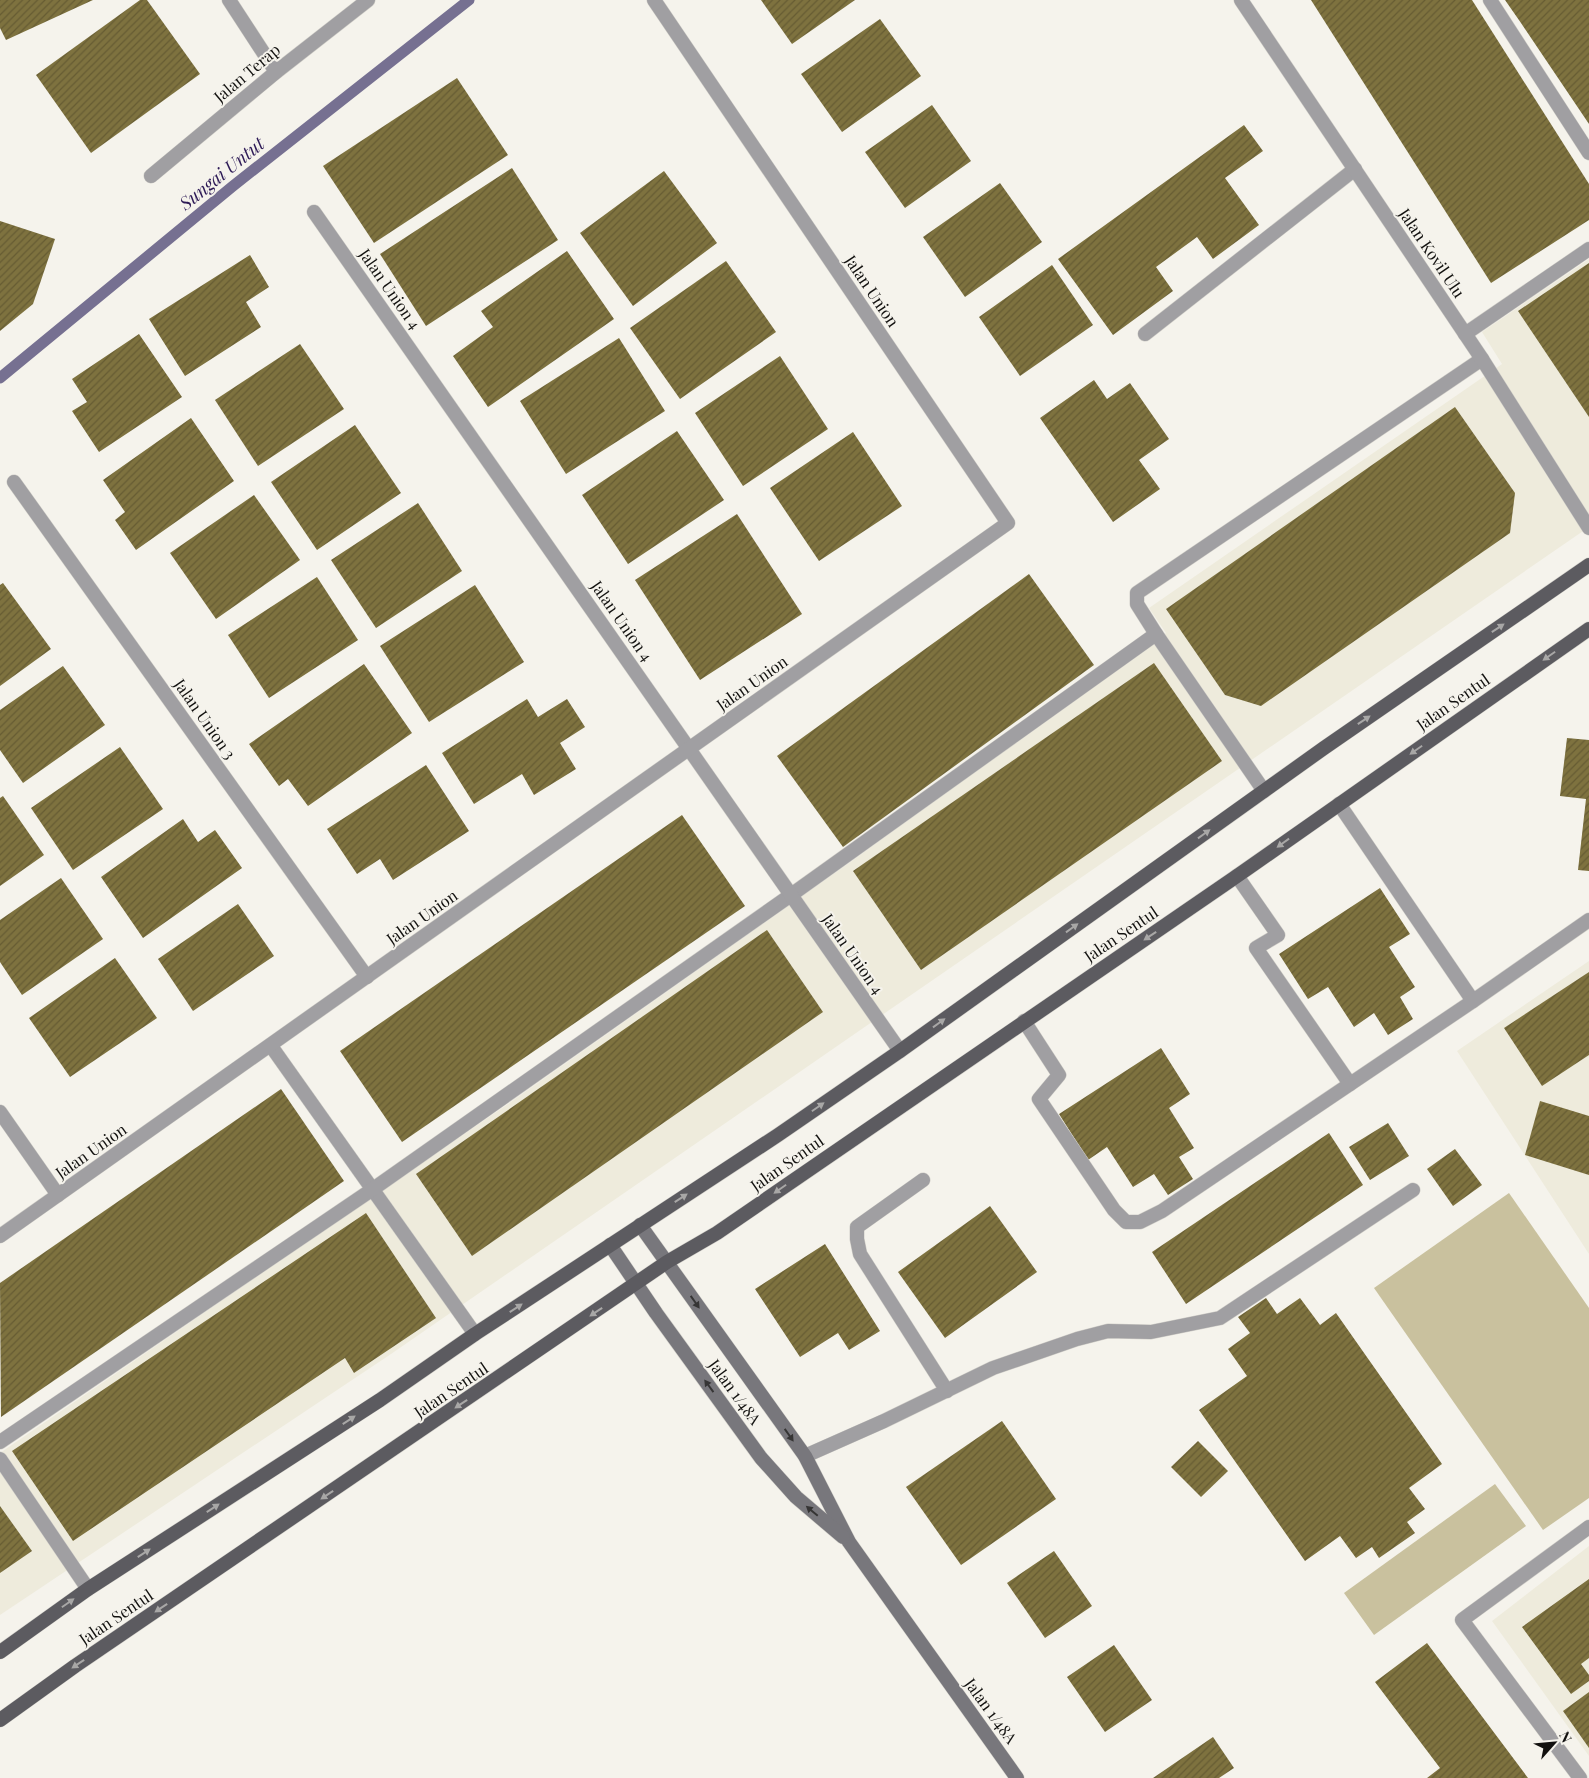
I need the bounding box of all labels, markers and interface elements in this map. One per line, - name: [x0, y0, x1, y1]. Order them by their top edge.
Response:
- street label: Jalan Terap: [208, 39, 284, 107]
- water label: Sungai Untut: [173, 131, 270, 216]
- street label: Jalan Kovil Ulu: [1394, 203, 1470, 302]
- street label: Jalan Union 4: [354, 243, 426, 333]
- street label: Jalan Union: [840, 250, 904, 331]
- street label: Jalan Union 4: [586, 575, 658, 665]
- one-way arrow: [1491, 623, 1505, 633]
- street label: Jalan Union: [711, 650, 792, 715]
- one-way arrow: [1542, 651, 1556, 661]
- street label: Jalan Sentul: [1411, 668, 1494, 735]
- street label: Jalan Union 3: [169, 674, 241, 763]
- one-way arrow: [1357, 715, 1371, 725]
- one-way arrow: [1409, 745, 1423, 755]
- one-way arrow: [1197, 829, 1211, 839]
- one-way arrow: [1276, 838, 1290, 848]
- street label: Jalan Union: [381, 884, 462, 949]
- street label: Jalan Sentul: [1079, 901, 1162, 967]
- street label: Jalan Union 4: [817, 908, 889, 998]
- one-way arrow: [1065, 923, 1079, 933]
- one-way arrow: [1143, 931, 1156, 941]
- one-way arrow: [933, 1018, 946, 1028]
- one-way arrow: [811, 1102, 825, 1112]
- street label: Jalan Union: [50, 1118, 131, 1183]
- street label: Jalan Sentul: [745, 1129, 828, 1196]
- one-way arrow: [774, 1184, 787, 1194]
- one-way arrow: [674, 1193, 688, 1203]
- one-way arrow: [690, 1295, 700, 1309]
- one-way arrow: [509, 1303, 523, 1312]
- one-way arrow: [589, 1307, 602, 1317]
- street label: Jalan 1/48A: [704, 1354, 767, 1429]
- street label: Jalan Sentul: [409, 1357, 492, 1423]
- one-way arrow: [704, 1379, 714, 1393]
- one-way arrow: [455, 1399, 468, 1409]
- one-way arrow: [343, 1415, 356, 1425]
- one-way arrow: [784, 1428, 794, 1441]
- one-way arrow: [320, 1490, 334, 1500]
- one-way arrow: [206, 1504, 220, 1513]
- one-way arrow: [806, 1505, 819, 1516]
- one-way arrow: [137, 1548, 151, 1558]
- street label: Jalan Sentul: [74, 1584, 157, 1650]
- one-way arrow: [61, 1598, 75, 1608]
- one-way arrow: [154, 1604, 167, 1613]
- one-way arrow: [71, 1659, 84, 1669]
- street label: Jalan 1/48A: [960, 1673, 1023, 1748]
- north arrow: [1529, 1718, 1579, 1768]
- text: N: [1555, 1728, 1577, 1746]

